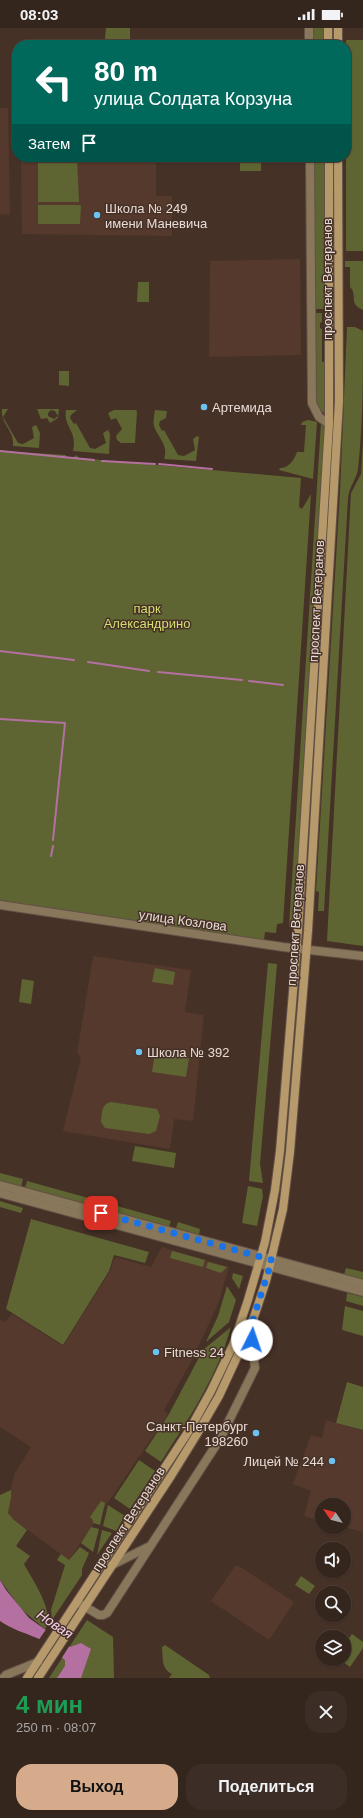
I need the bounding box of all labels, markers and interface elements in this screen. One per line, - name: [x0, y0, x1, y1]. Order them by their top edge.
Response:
- text: 08:03: [20, 6, 58, 23]
- icon: left: [28, 56, 80, 108]
- text: 80 m: [94, 56, 158, 87]
- text: улица Солдата Корзуна: [94, 89, 292, 109]
- icon: arrive: [78, 132, 100, 154]
- text: Затем: [28, 135, 70, 152]
- place label: Школа № 249 имени Маневича: [105, 201, 208, 231]
- marker: Школа № 249 имени Маневича: [92, 210, 102, 220]
- street label: проспект Ветеранов: [320, 218, 335, 340]
- place label: Артемида: [212, 400, 272, 415]
- marker: Артемида: [199, 402, 209, 412]
- street label: проспект Ветеранов: [306, 540, 327, 662]
- park label: парк Александрино: [104, 601, 190, 631]
- street label: проспект Ветеранов: [284, 864, 307, 986]
- street label: улица Козлова: [138, 907, 229, 934]
- place label: Школа № 392: [147, 1045, 229, 1060]
- marker: Школа № 392: [134, 1047, 144, 1057]
- pin: [84, 1196, 118, 1230]
- icon: arrive: [90, 1202, 112, 1224]
- position arrow: [231, 1319, 273, 1361]
- place label: Fitness 24: [164, 1345, 224, 1360]
- marker: Fitness 24: [151, 1347, 161, 1357]
- place label: Санкт-Петербург 198260: [146, 1419, 248, 1449]
- marker: Санкт-Петербург 198260: [251, 1428, 261, 1438]
- place label: Лицей № 244: [244, 1454, 324, 1469]
- marker: Лицей № 244: [327, 1456, 337, 1466]
- street label: проспект Ветеранов: [89, 1464, 168, 1574]
- north arrow: [315, 1498, 351, 1534]
- map controls: [315, 1498, 351, 1666]
- button: sound: [315, 1542, 351, 1578]
- button: search: [315, 1586, 351, 1622]
- water label: Новая: [34, 1606, 77, 1642]
- button: layers: [315, 1630, 351, 1666]
- text: 4 мин: [16, 1691, 83, 1718]
- button: close: [305, 1691, 347, 1733]
- text: 250 m · 08:07: [16, 1720, 96, 1735]
- button: Выход: [16, 1764, 178, 1810]
- button: Поделиться: [186, 1764, 347, 1810]

